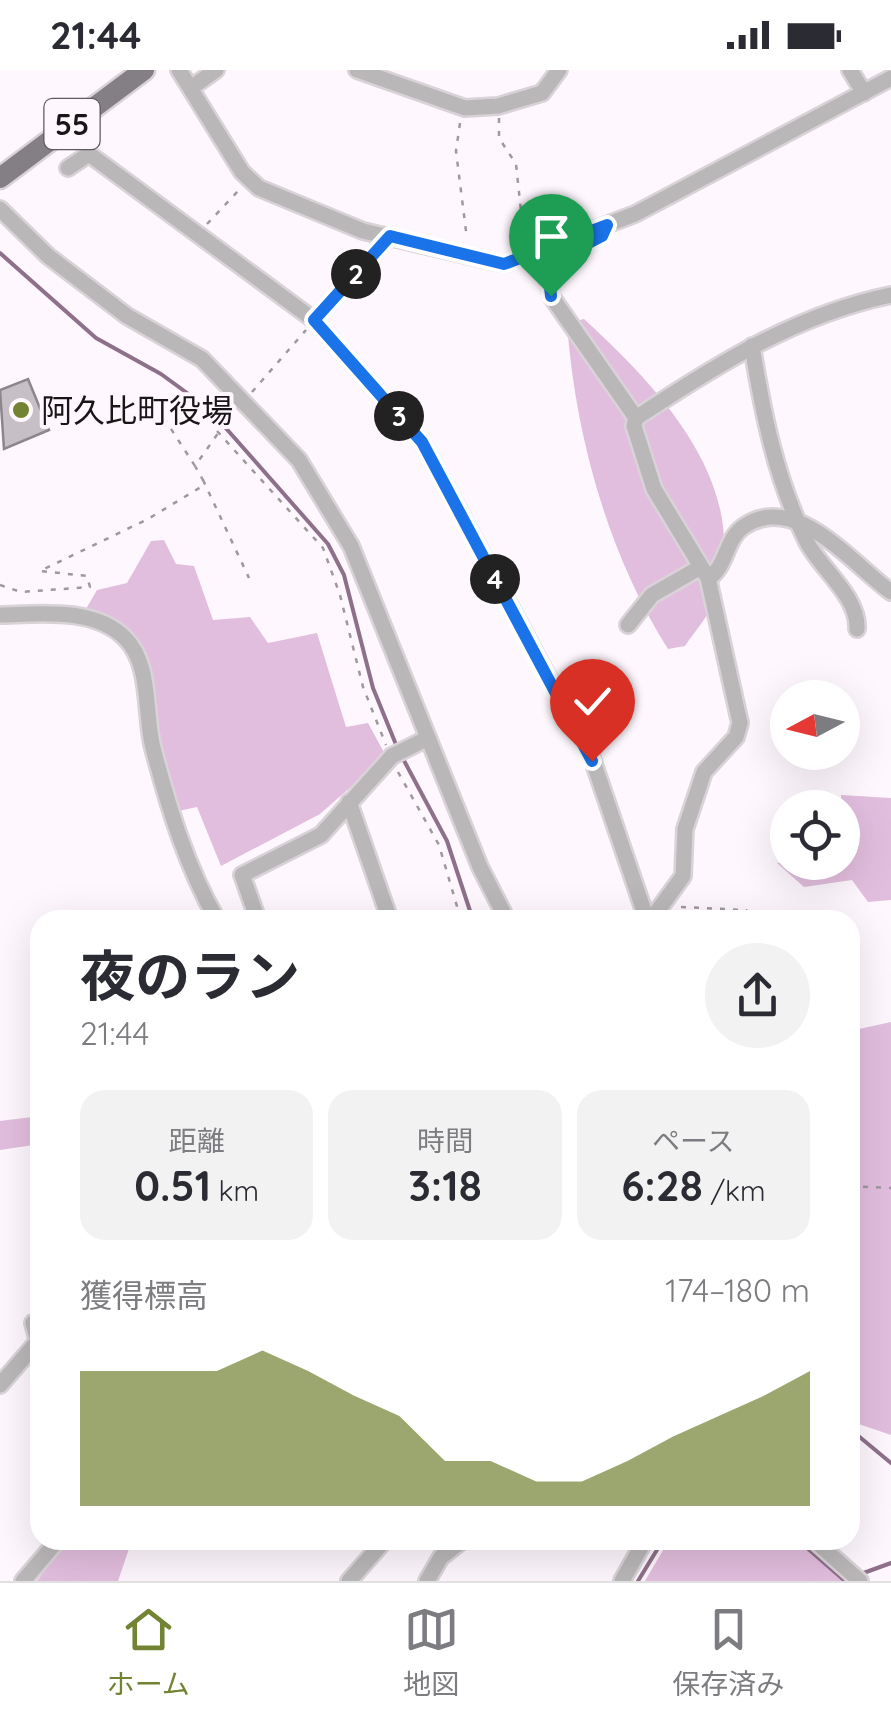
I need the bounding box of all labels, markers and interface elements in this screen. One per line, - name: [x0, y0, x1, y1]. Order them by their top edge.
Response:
- text: 21:44: [50, 11, 141, 59]
- road number: 55: [44, 99, 100, 149]
- pin: [509, 194, 594, 297]
- icon: arrive: [524, 209, 579, 264]
- pin: 2: [331, 249, 381, 299]
- text: 2: [348, 256, 364, 291]
- place label: 阿久比町役場: [41, 390, 233, 430]
- pin: 3: [374, 391, 424, 441]
- text: 3: [391, 398, 407, 433]
- marker: 阿久比町役場: [10, 399, 32, 421]
- pin: 4: [470, 554, 520, 604]
- text: 4: [487, 561, 503, 596]
- pin: [550, 659, 635, 762]
- icon: check: [565, 674, 620, 729]
- north arrow: [770, 680, 860, 770]
- map controls: [770, 680, 860, 880]
- button: locate: [770, 790, 860, 880]
- text: 夜のラン: [80, 941, 300, 1010]
- button: share: [705, 943, 810, 1048]
- text: 21:44: [80, 1013, 149, 1053]
- text: 距離: [169, 1123, 225, 1158]
- text: 時間: [417, 1123, 473, 1158]
- text: ペース: [652, 1123, 735, 1158]
- text: 0.51: [134, 1159, 211, 1212]
- text: 3:18: [408, 1159, 482, 1212]
- text: 6:28: [621, 1159, 703, 1212]
- text: km: [211, 1173, 259, 1208]
- text: /km: [703, 1173, 766, 1208]
- text: 174–180 m: [665, 1270, 810, 1310]
- text: 獲得標高: [80, 1275, 208, 1315]
- tab: ホーム: [107, 1602, 190, 1702]
- tab: 地図: [403, 1602, 459, 1702]
- tab: 保存済み: [672, 1602, 784, 1702]

